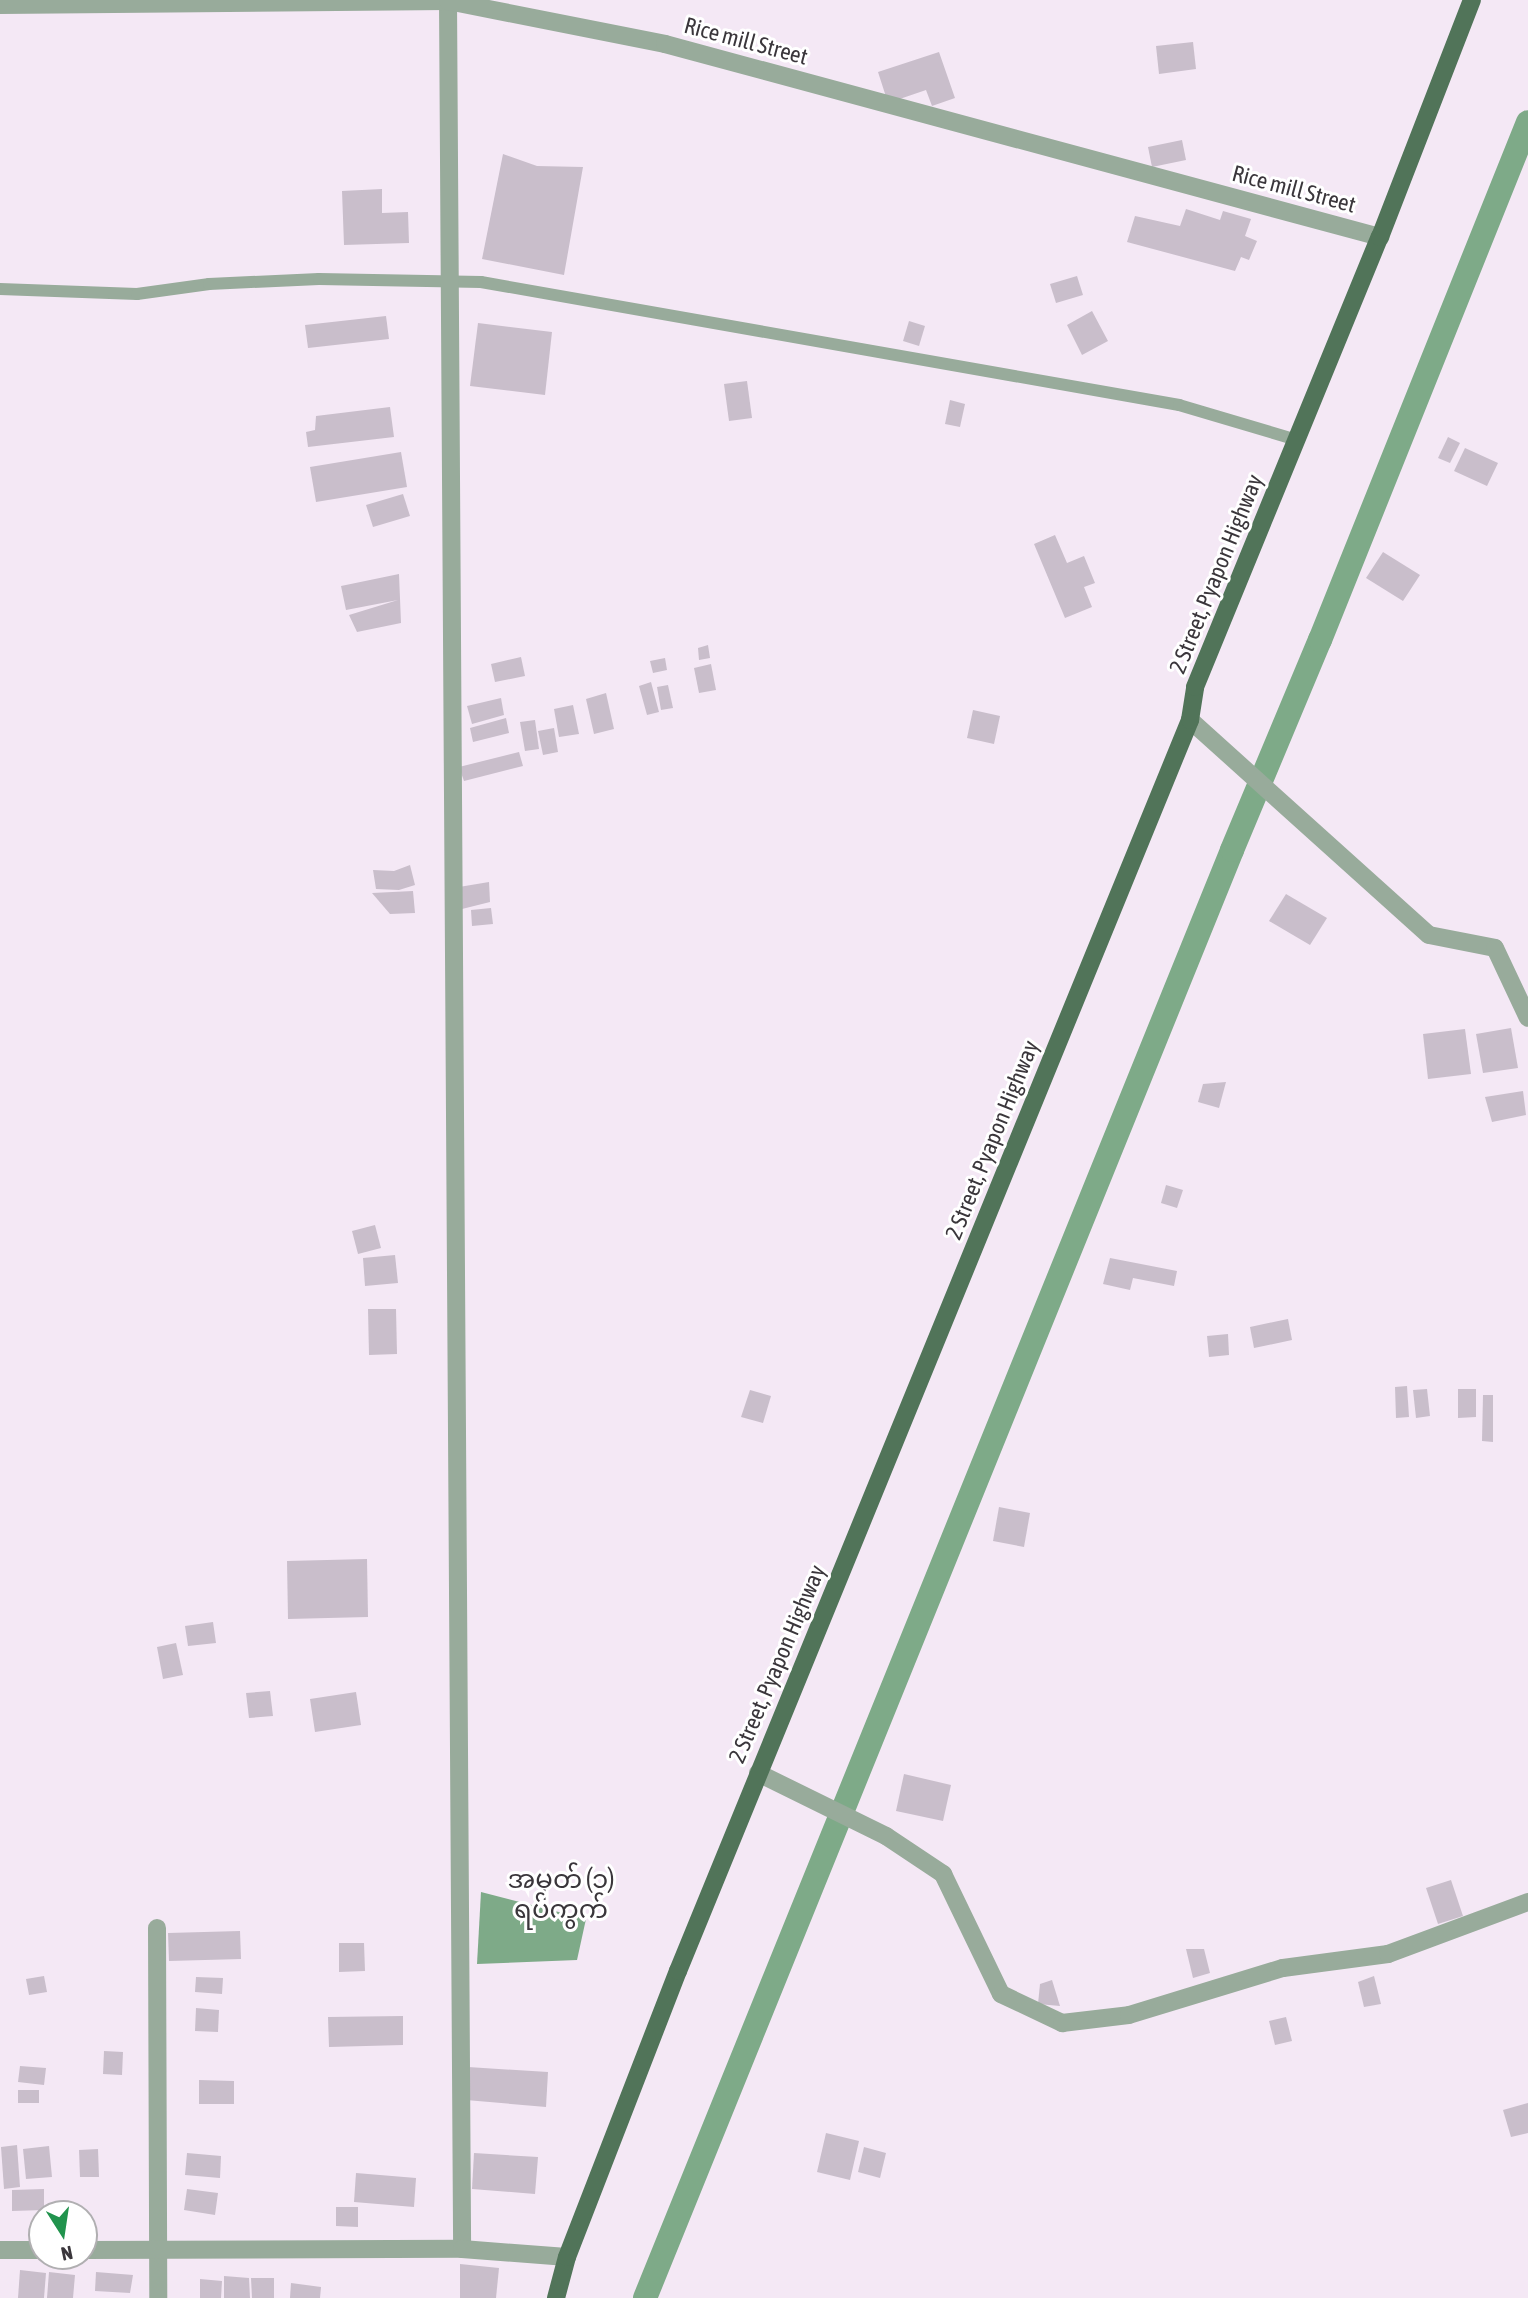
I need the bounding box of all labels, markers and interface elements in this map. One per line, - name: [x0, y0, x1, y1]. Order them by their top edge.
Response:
- street label: Rice mill Street: [681, 11, 811, 71]
- street label: Rice mill Street: [1229, 159, 1359, 219]
- street label: 2 Street, Pyapon Highway: [1163, 470, 1269, 678]
- street label: 2 Street, Pyapon Highway: [939, 1036, 1045, 1244]
- street label: 2 Street, Pyapon Highway: [723, 1561, 831, 1767]
- district label: အမှတ် (၁) ရပ်ကွက်: [508, 1864, 614, 1926]
- north arrow: [28, 2200, 98, 2270]
- text: N: [59, 2242, 75, 2266]

